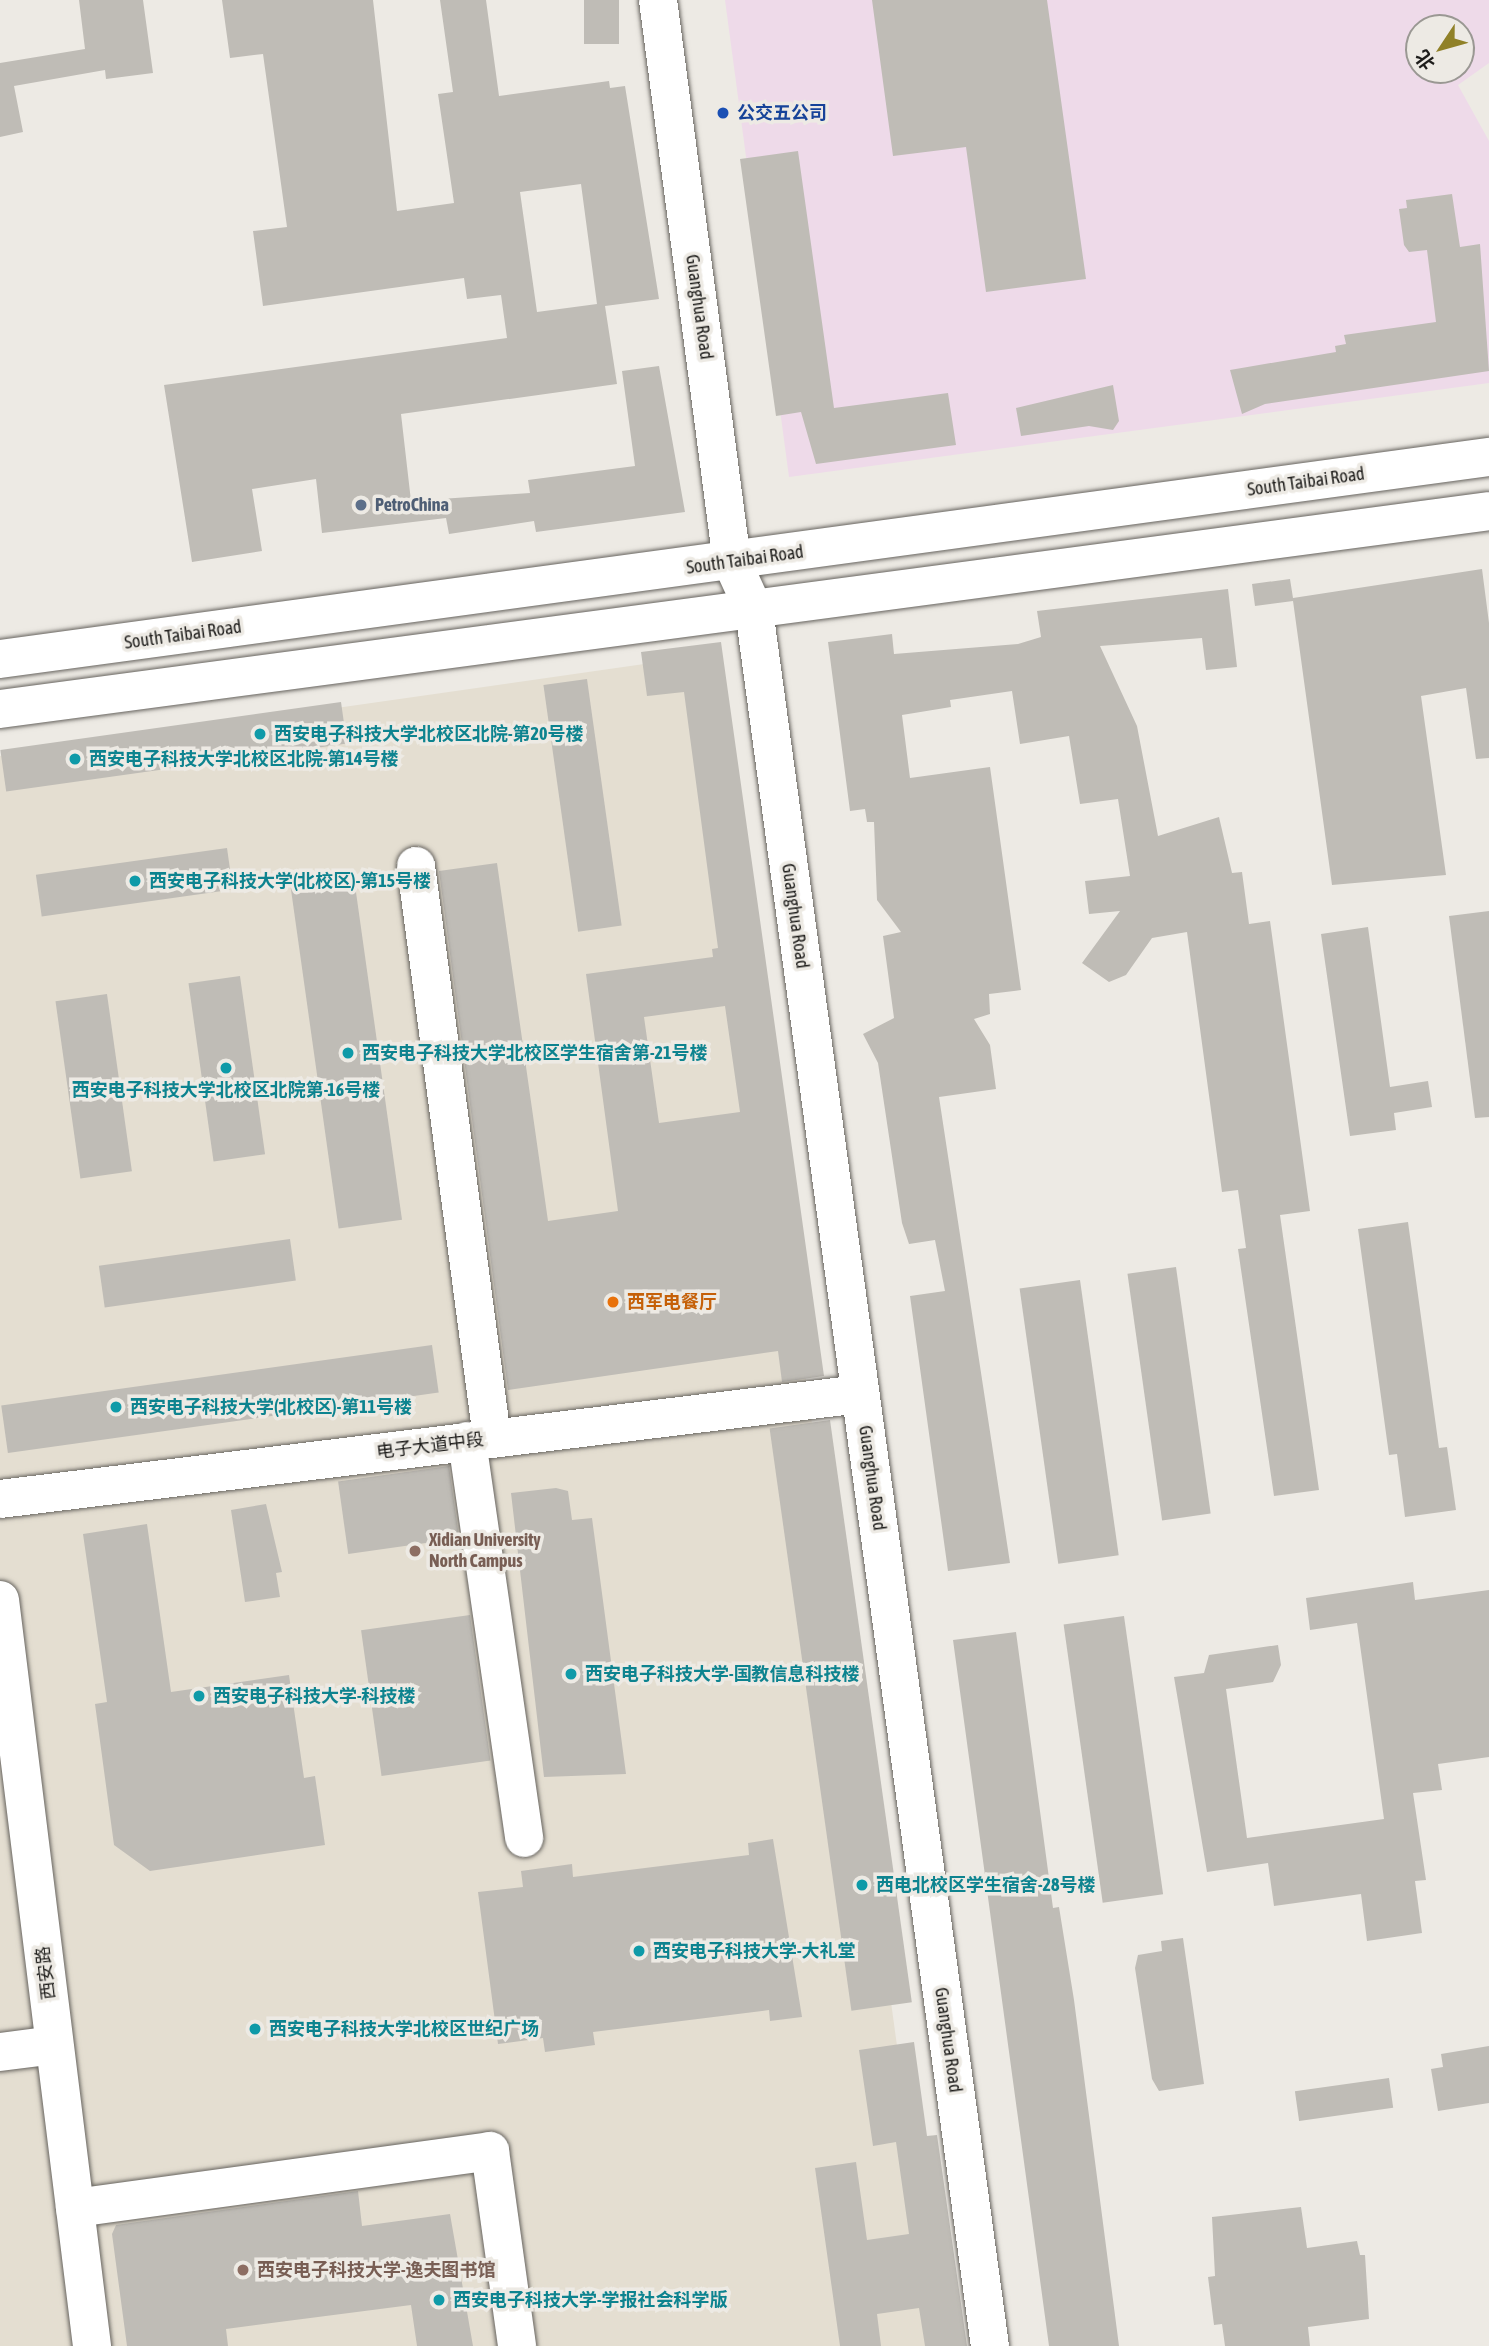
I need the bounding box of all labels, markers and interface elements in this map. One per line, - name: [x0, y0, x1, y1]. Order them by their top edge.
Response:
- north arrow: [1405, 14, 1475, 84]
- text: 北: [1410, 46, 1439, 74]
- place label: 公交五公司: [737, 102, 827, 124]
- marker: 公交五公司: [715, 105, 731, 121]
- street label: Guanghua Road: [681, 253, 717, 361]
- street label: South Taibai Road: [1246, 463, 1366, 501]
- place label: PetroChina: [375, 494, 449, 516]
- marker: PetroChina: [353, 497, 369, 513]
- street label: South Taibai Road: [685, 541, 805, 579]
- street label: South Taibai Road: [123, 616, 243, 654]
- place label: 西安电子科技大学北校区北院-第20号楼: [274, 723, 583, 745]
- marker: 西安电子科技大学北校区北院-第20号楼: [252, 726, 268, 742]
- place label: 西安电子科技大学北校区北院-第14号楼: [89, 748, 398, 770]
- marker: 西安电子科技大学北校区北院-第14号楼: [67, 751, 83, 767]
- street label: Guanghua Road: [777, 862, 813, 970]
- place label: 西安电子科技大学(北校区)-第15号楼: [149, 870, 431, 892]
- marker: 西安电子科技大学(北校区)-第15号楼: [127, 873, 143, 889]
- place label: 西安电子科技大学北校区学生宿舍第-21号楼: [362, 1042, 707, 1064]
- marker: 西安电子科技大学北校区学生宿舍第-21号楼: [340, 1045, 356, 1061]
- marker: 西安电子科技大学北校区北院第-16号楼: [218, 1060, 234, 1076]
- place label: 西安电子科技大学北校区北院第-16号楼: [72, 1079, 380, 1101]
- place label: 西军电餐厅: [627, 1291, 717, 1313]
- marker: 西军电餐厅: [605, 1294, 621, 1310]
- place label: 西安电子科技大学(北校区)-第11号楼: [130, 1396, 412, 1418]
- marker: 西安电子科技大学(北校区)-第11号楼: [108, 1399, 124, 1415]
- street label: Guanghua Road: [854, 1424, 890, 1532]
- street label: 电子大道中段: [375, 1429, 485, 1463]
- place label: Xidian University North Campus: [429, 1530, 541, 1572]
- marker: Xidian University North Campus: [407, 1543, 423, 1559]
- place label: 西安电子科技大学-国教信息科技楼: [585, 1663, 859, 1685]
- marker: 西安电子科技大学-国教信息科技楼: [563, 1666, 579, 1682]
- place label: 西安电子科技大学-科技楼: [213, 1685, 415, 1707]
- marker: 西安电子科技大学-科技楼: [191, 1688, 207, 1704]
- place label: 西电北校区学生宿舍-28号楼: [876, 1874, 1095, 1896]
- marker: 西电北校区学生宿舍-28号楼: [854, 1877, 870, 1893]
- place label: 西安电子科技大学-大礼堂: [653, 1940, 855, 1962]
- marker: 西安电子科技大学-大礼堂: [631, 1943, 647, 1959]
- street label: 西安路: [32, 1945, 60, 2001]
- street label: Guanghua Road: [930, 1986, 966, 2094]
- place label: 西安电子科技大学北校区世纪广场: [269, 2018, 539, 2040]
- marker: 西安电子科技大学北校区世纪广场: [247, 2021, 263, 2037]
- place label: 西安电子科技大学-逸夫图书馆: [257, 2259, 495, 2281]
- marker: 西安电子科技大学-逸夫图书馆: [235, 2262, 251, 2278]
- place label: 西安电子科技大学-学报社会科学版: [453, 2289, 727, 2311]
- marker: 西安电子科技大学-学报社会科学版: [431, 2292, 447, 2308]

